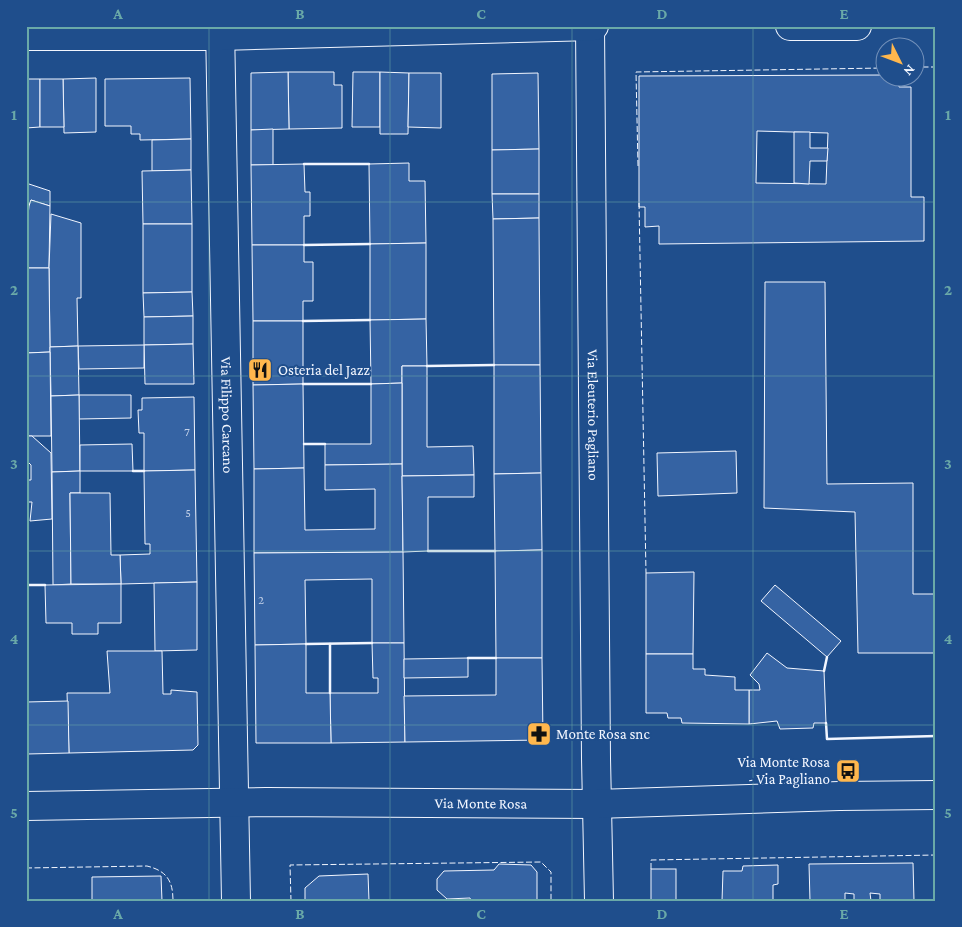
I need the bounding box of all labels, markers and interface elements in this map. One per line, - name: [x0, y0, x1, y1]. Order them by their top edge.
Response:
- text: A: [112, 5, 123, 22]
- text: B: [295, 5, 305, 22]
- text: C: [476, 5, 486, 22]
- text: D: [656, 5, 668, 22]
- text: E: [839, 5, 849, 22]
- north arrow: [874, 38, 924, 88]
- text: N: [900, 62, 919, 80]
- text: 1: [11, 106, 17, 123]
- text: 1: [945, 106, 951, 123]
- text: 2: [10, 281, 18, 298]
- text: 2: [944, 281, 952, 298]
- street label: Via Eleuterio Pagliano: [584, 349, 602, 481]
- street label: Via Filippo Carcano: [218, 356, 236, 473]
- restaurant icon: Osteria del Jazz: [247, 357, 273, 383]
- place label: Osteria del Jazz: [278, 362, 370, 379]
- house number: 7: [184, 425, 190, 439]
- text: 3: [10, 455, 18, 472]
- text: 3: [944, 455, 952, 472]
- house number: 5: [185, 506, 191, 520]
- house number: 2: [258, 593, 264, 607]
- text: 4: [10, 630, 19, 647]
- text: 4: [944, 630, 953, 647]
- pharmacy icon: Monte Rosa snc: [526, 721, 552, 747]
- place label: Monte Rosa snc: [556, 726, 650, 742]
- place label: Via Monte Rosa - Via Pagliano: [737, 754, 830, 788]
- bus stop icon: Via Monte Rosa - Via Pagliano: [835, 758, 861, 784]
- street label: Via Monte Rosa: [435, 795, 527, 812]
- text: 5: [10, 804, 18, 821]
- text: 5: [944, 804, 952, 821]
- text: A: [112, 905, 123, 922]
- text: B: [295, 905, 305, 922]
- text: C: [476, 905, 486, 922]
- text: D: [656, 905, 668, 922]
- text: E: [839, 905, 849, 922]

